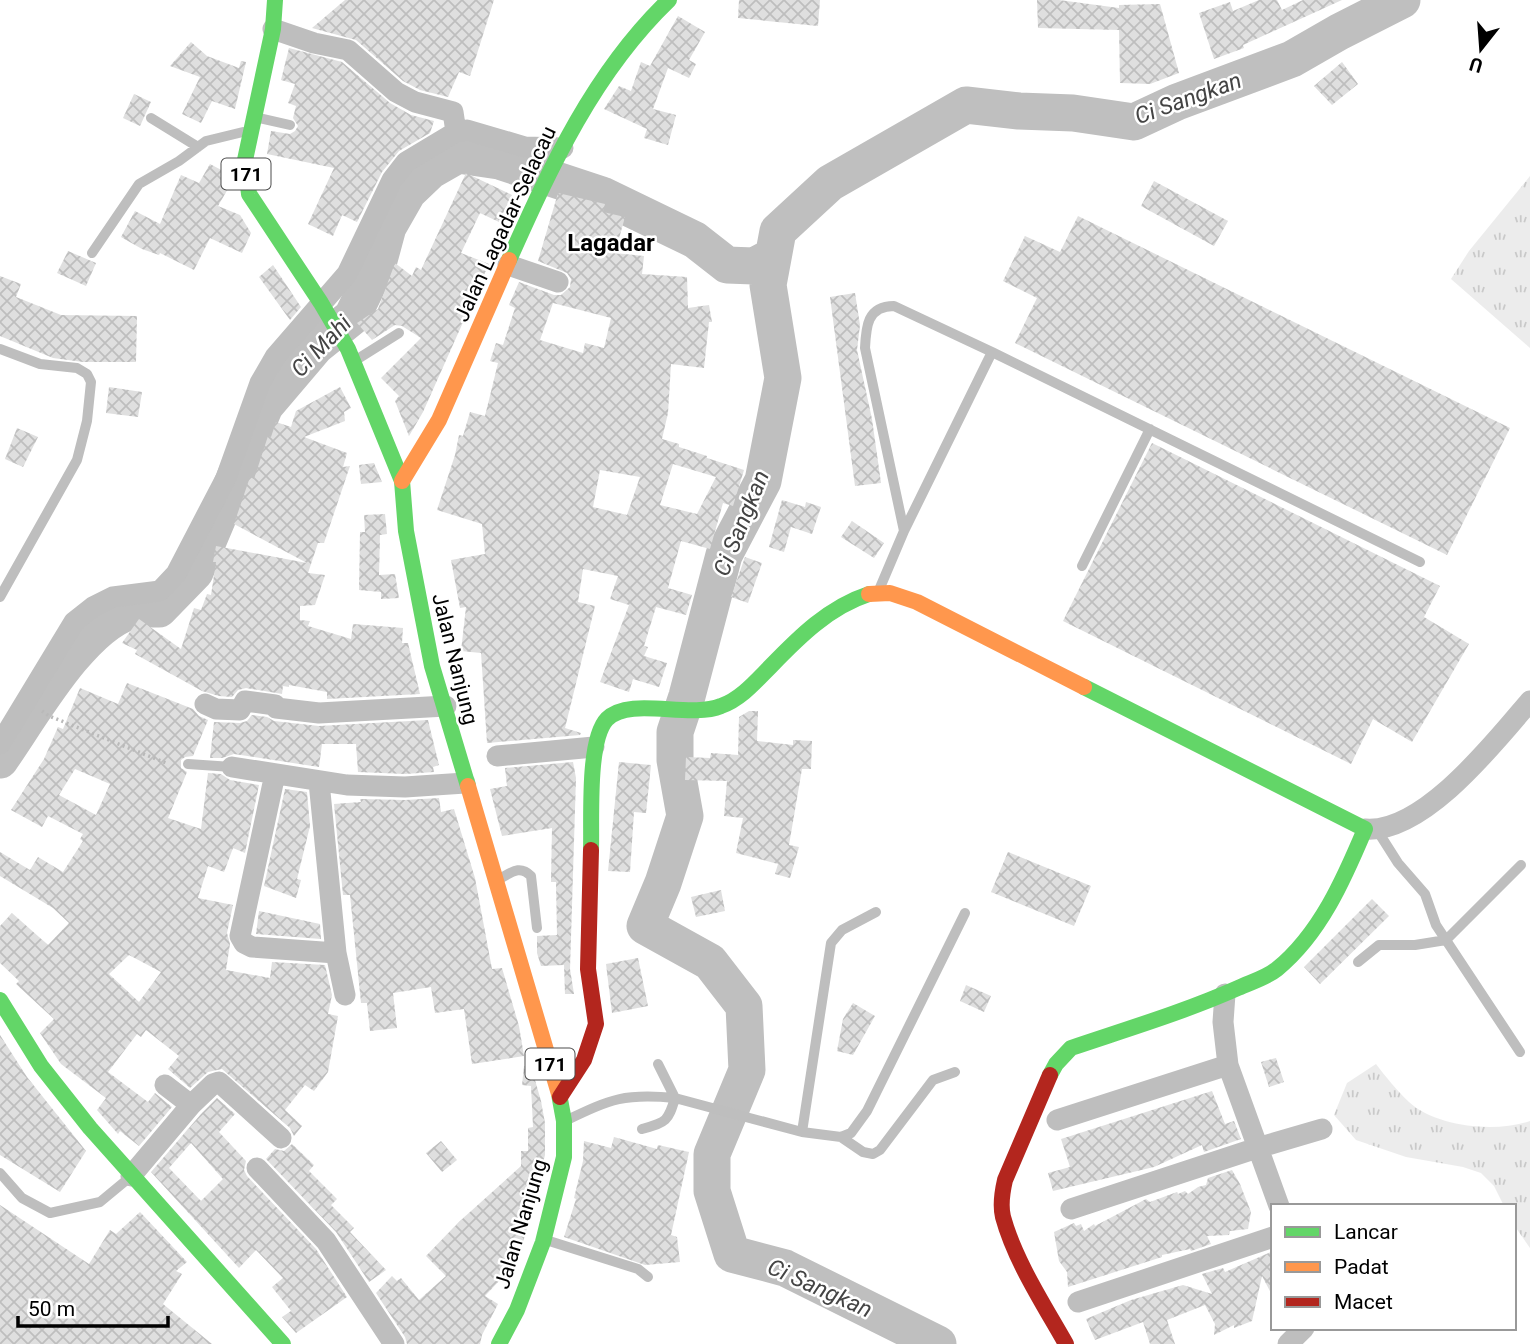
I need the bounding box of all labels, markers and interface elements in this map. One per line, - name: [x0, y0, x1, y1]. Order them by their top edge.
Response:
- north arrow: [1446, 14, 1516, 84]
- text: U: [1467, 52, 1486, 78]
- water label: Ci Sangkan: [1131, 67, 1245, 130]
- street label: Jalan Lagadar-Selacau: [449, 123, 561, 325]
- road number: 171: [222, 158, 270, 190]
- district label: Lagadar: [567, 229, 655, 257]
- water label: Ci Mahi: [286, 310, 357, 383]
- water label: Ci Sangkan: [708, 466, 775, 580]
- street label: Jalan Nanjung: [427, 591, 483, 727]
- road number: 171: [526, 1048, 574, 1080]
- street label: Jalan Nanjung: [490, 1156, 552, 1292]
- legend: [1271, 1204, 1516, 1330]
- text: Lancar: [1334, 1220, 1398, 1244]
- water label: Ci Sangkan: [763, 1253, 876, 1323]
- text: Padat: [1334, 1255, 1389, 1279]
- scale bar: [18, 1284, 168, 1328]
- text: Macet: [1334, 1290, 1393, 1314]
- text: 50 m: [28, 1297, 75, 1321]

